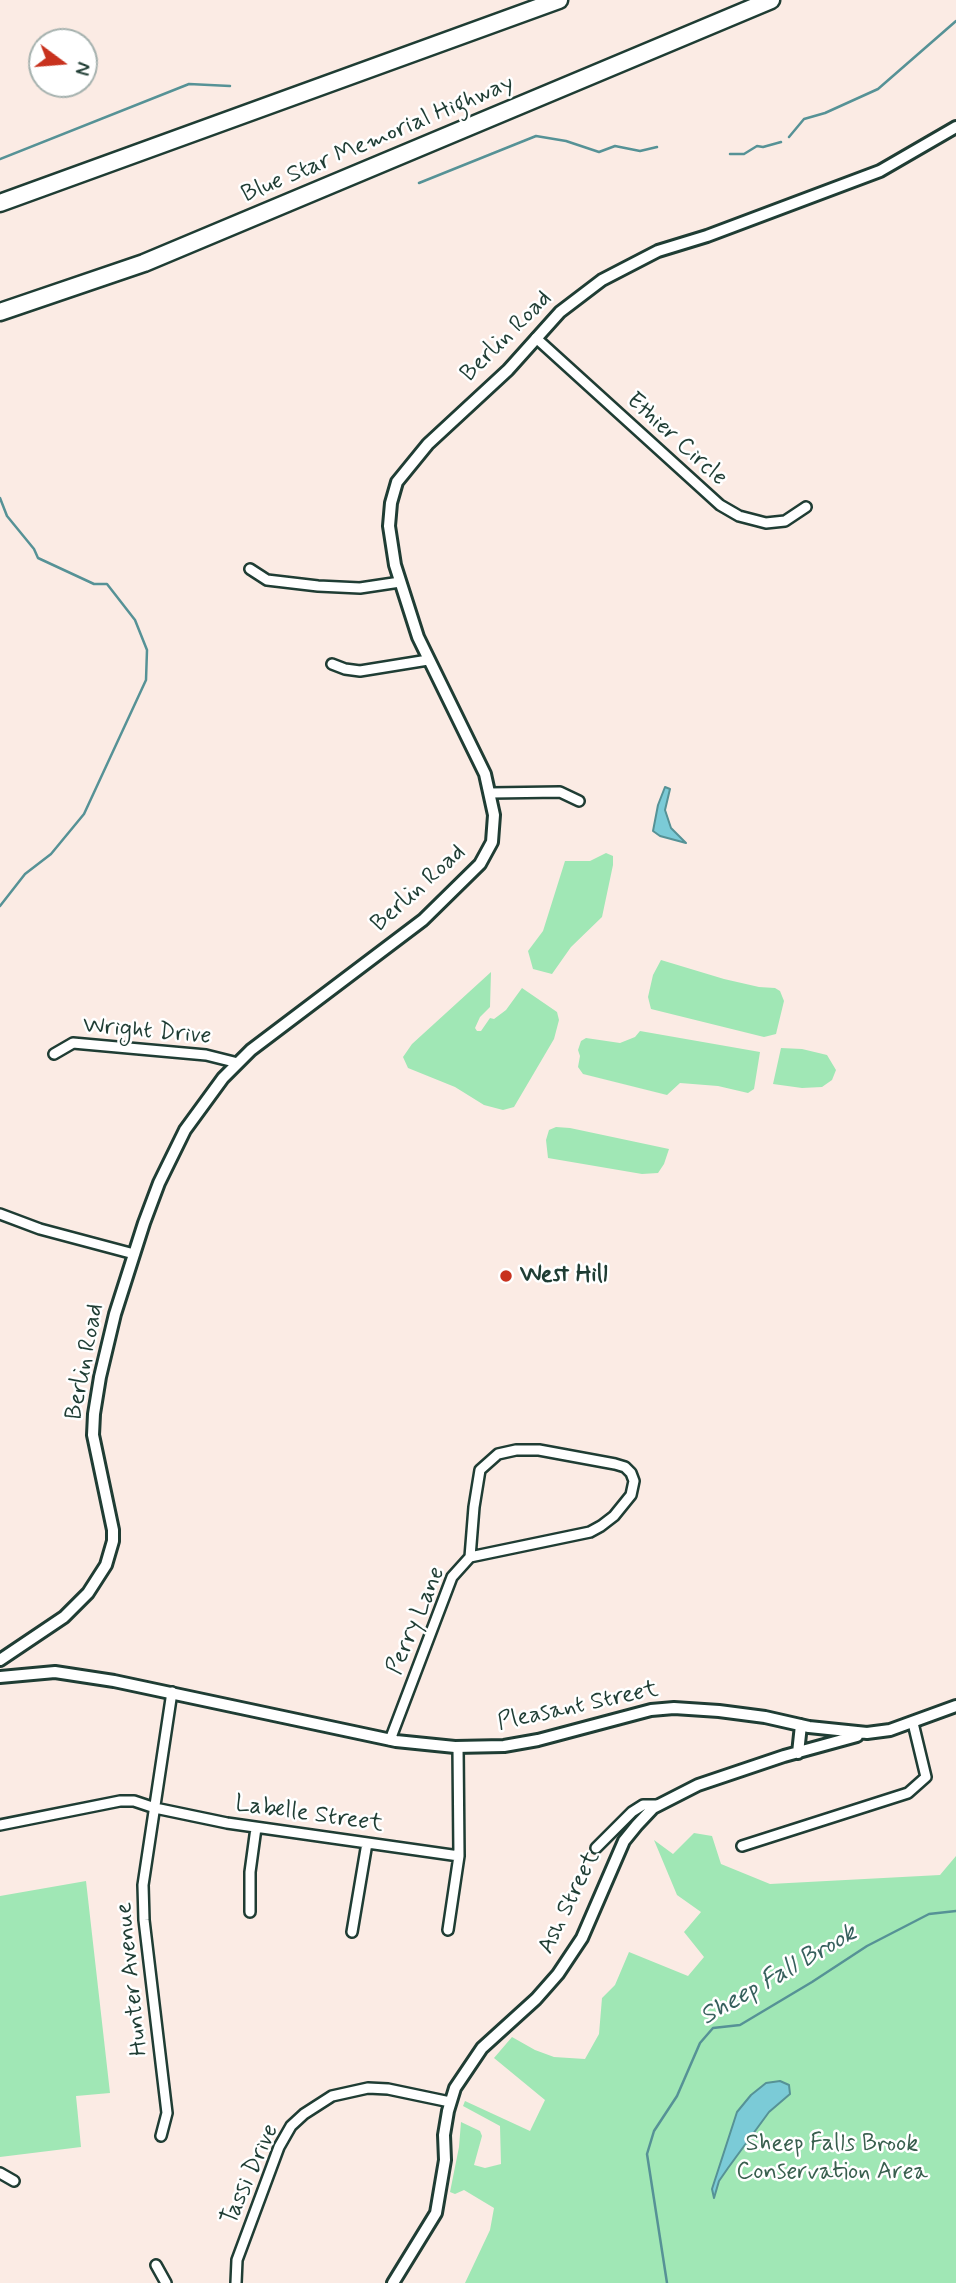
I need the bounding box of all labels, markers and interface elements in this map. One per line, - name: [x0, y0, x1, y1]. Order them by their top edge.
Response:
- north arrow: [28, 28, 98, 98]
- text: N: [68, 59, 96, 78]
- street label: Blue Star Memorial Highway: [238, 70, 518, 210]
- street label: Berlin Road: [455, 285, 559, 389]
- street label: Ethier Circle: [619, 387, 733, 493]
- street label: Berlin Road: [366, 839, 472, 939]
- street label: Wright Drive: [82, 1012, 212, 1052]
- place label: West Hill: [520, 1262, 607, 1290]
- marker: West Hill: [498, 1268, 514, 1284]
- street label: Berlin Road: [61, 1302, 111, 1422]
- street label: Perry Lane: [381, 1563, 453, 1679]
- street label: Pleasant Street: [495, 1676, 661, 1738]
- street label: Labelle Street: [233, 1790, 385, 1840]
- street label: Ash Street: [533, 1847, 607, 1959]
- street label: Hunter Avenue: [111, 1901, 155, 2057]
- water label: Sheep Fall Brook: [695, 1919, 863, 2033]
- street label: Tassi Drive: [216, 2120, 286, 2230]
- park label: Sheep Falls Brook Conservation Area: [736, 2131, 928, 2187]

